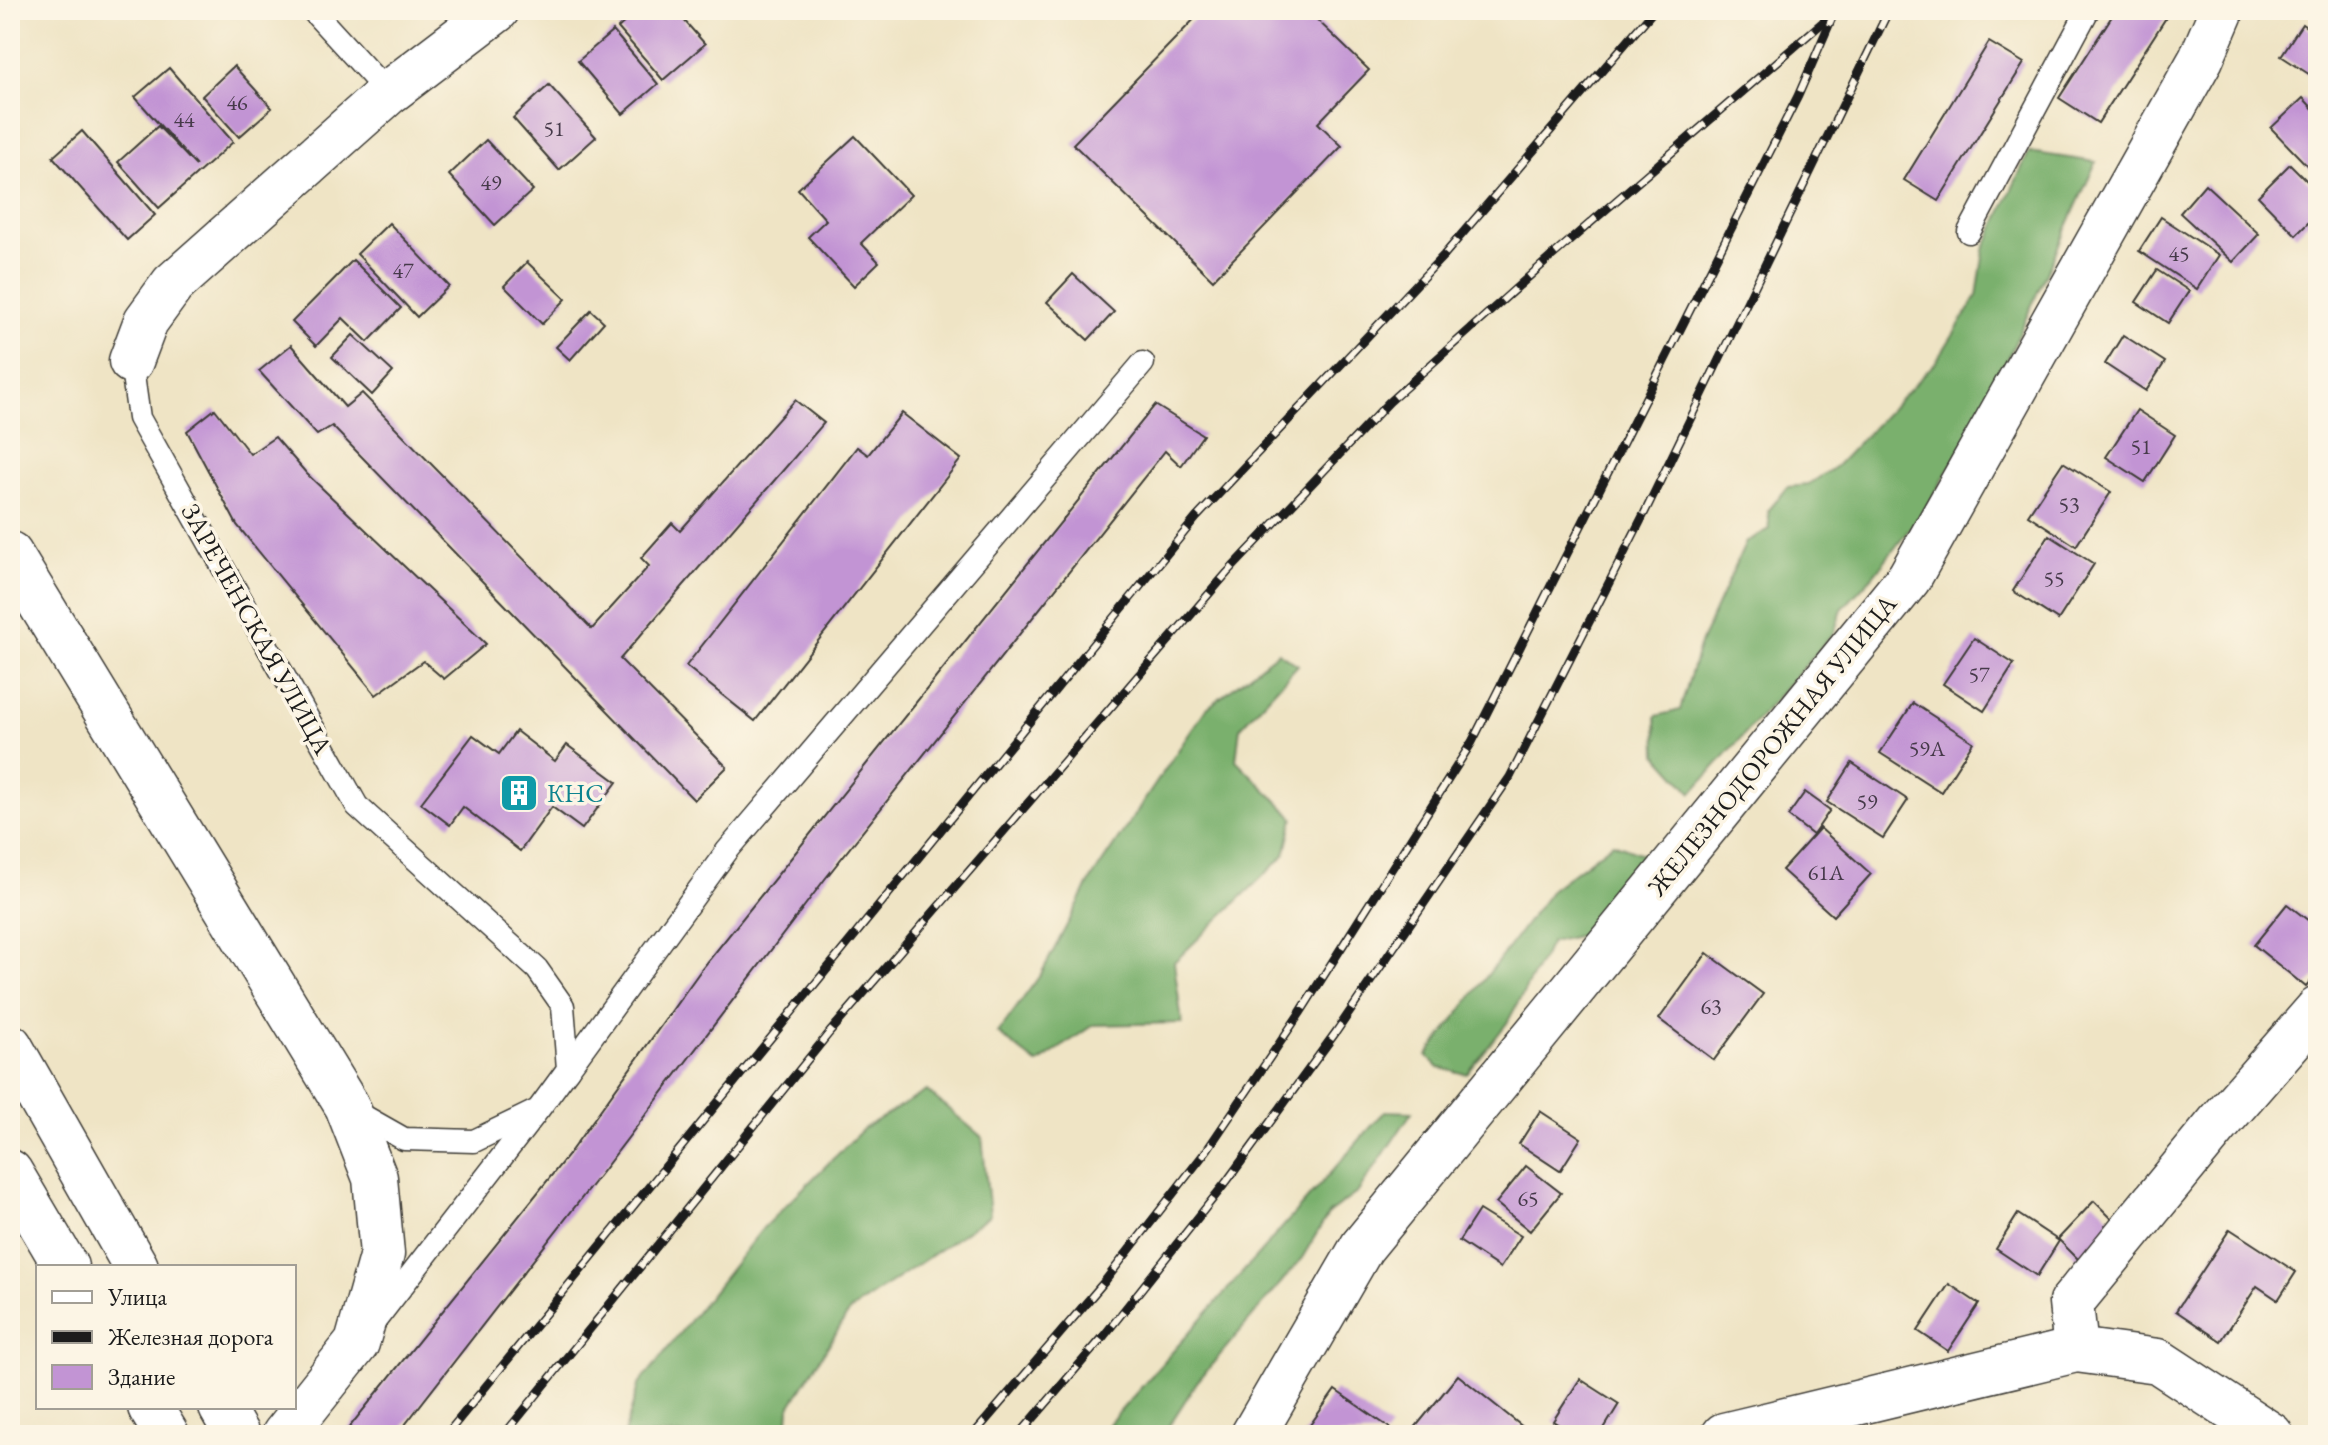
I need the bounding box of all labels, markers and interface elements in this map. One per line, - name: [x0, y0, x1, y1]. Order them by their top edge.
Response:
- house number: 46: [226, 88, 248, 117]
- house number: 44: [173, 105, 195, 134]
- house number: 51: [543, 114, 565, 143]
- house number: 49: [480, 168, 502, 197]
- house number: 45: [2168, 239, 2190, 268]
- house number: 47: [392, 256, 414, 285]
- house number: 51: [2130, 432, 2152, 461]
- house number: 53: [2058, 490, 2080, 519]
- street label: ЗАРЕЧЕНСКАЯ УЛИЦА: [174, 497, 341, 762]
- house number: 55: [2043, 564, 2065, 593]
- street label: ЖЕЛЕЗНОДОРОЖНАЯ УЛИЦА: [1639, 587, 1905, 903]
- house number: 57: [1968, 660, 1990, 689]
- house number: 59А: [1909, 734, 1946, 763]
- building icon: КНС: [498, 772, 540, 814]
- place label: КНС: [547, 776, 604, 810]
- house number: 59: [1856, 787, 1878, 816]
- house number: 61А: [1808, 858, 1845, 887]
- house number: 63: [1700, 992, 1722, 1021]
- house number: 65: [1517, 1184, 1539, 1213]
- legend: [36, 1265, 296, 1409]
- text: Улица: [107, 1281, 167, 1312]
- text: Железная дорога: [107, 1321, 274, 1352]
- text: Здание: [108, 1361, 175, 1392]

